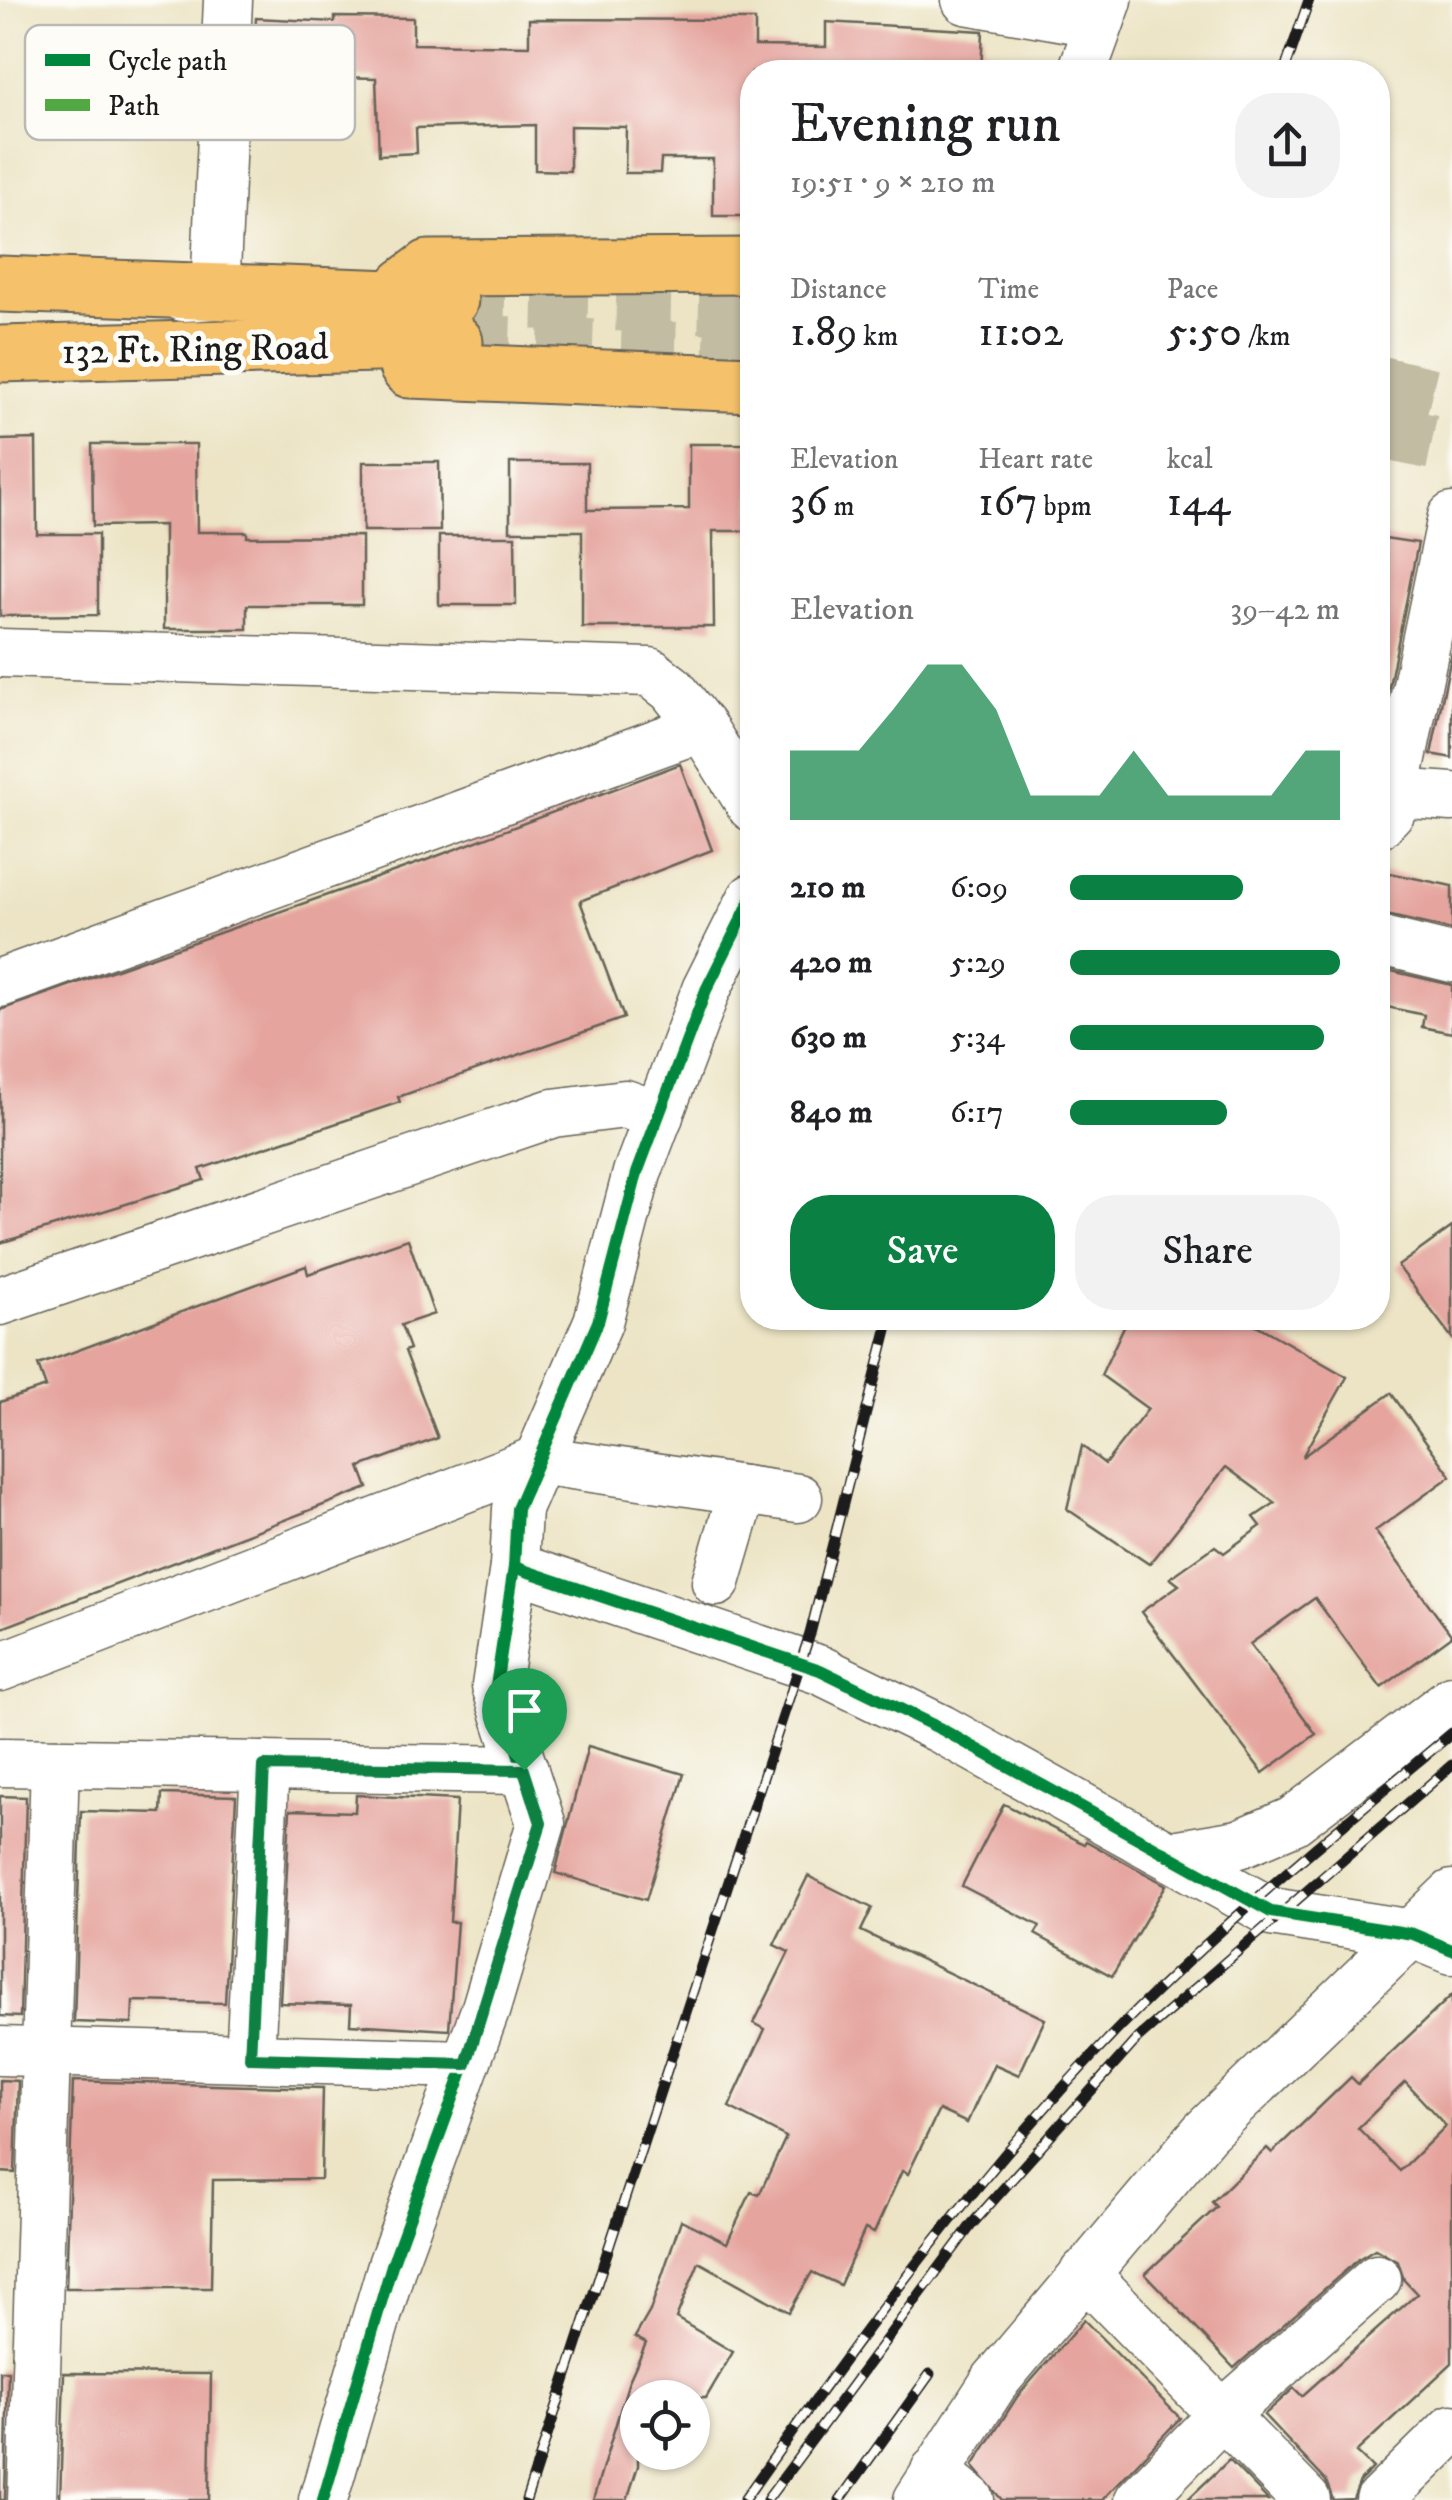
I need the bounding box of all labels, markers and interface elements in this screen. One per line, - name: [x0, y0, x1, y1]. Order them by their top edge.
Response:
- legend: [25, 25, 355, 140]
- text: Cycle path: [108, 44, 227, 79]
- text: Path: [108, 89, 160, 124]
- text: Evening run: [790, 91, 1061, 160]
- button: share: [1235, 93, 1340, 198]
- text: 19:51 · 9 × 210 m: [790, 163, 995, 203]
- text: Distance: [790, 272, 886, 307]
- text: Time: [978, 272, 1039, 307]
- text: Pace: [1167, 272, 1218, 307]
- text: 1.89: [790, 307, 857, 359]
- text: 11:02: [978, 307, 1063, 359]
- text: 5:50: [1167, 307, 1242, 359]
- text: km: [857, 319, 898, 354]
- text: /km: [1242, 319, 1291, 354]
- street label: 132 Ft. Ring Road: [61, 324, 329, 376]
- text: Elevation: [790, 442, 898, 477]
- text: Heart rate: [978, 442, 1093, 477]
- text: kcal: [1167, 442, 1213, 477]
- text: 36: [790, 477, 828, 529]
- text: 167: [978, 477, 1038, 529]
- text: 144: [1167, 477, 1230, 529]
- text: m: [828, 489, 855, 524]
- text: bpm: [1038, 489, 1092, 524]
- text: Elevation: [790, 590, 914, 630]
- text: 39–42 m: [1230, 590, 1340, 630]
- text: 210 m: [790, 868, 865, 908]
- text: 6:09: [950, 868, 1008, 908]
- text: 420 m: [790, 943, 872, 983]
- text: 5:29: [950, 943, 1006, 983]
- text: 630 m: [790, 1018, 867, 1058]
- text: 5:34: [950, 1018, 1005, 1058]
- text: 840 m: [790, 1093, 873, 1133]
- text: 6:17: [950, 1093, 1004, 1133]
- button: Save: [790, 1195, 1055, 1310]
- button: Share: [1075, 1195, 1340, 1310]
- pin: [482, 1668, 567, 1771]
- icon: arrive: [497, 1683, 552, 1738]
- map controls: [620, 2380, 710, 2470]
- button: locate: [620, 2380, 710, 2470]

